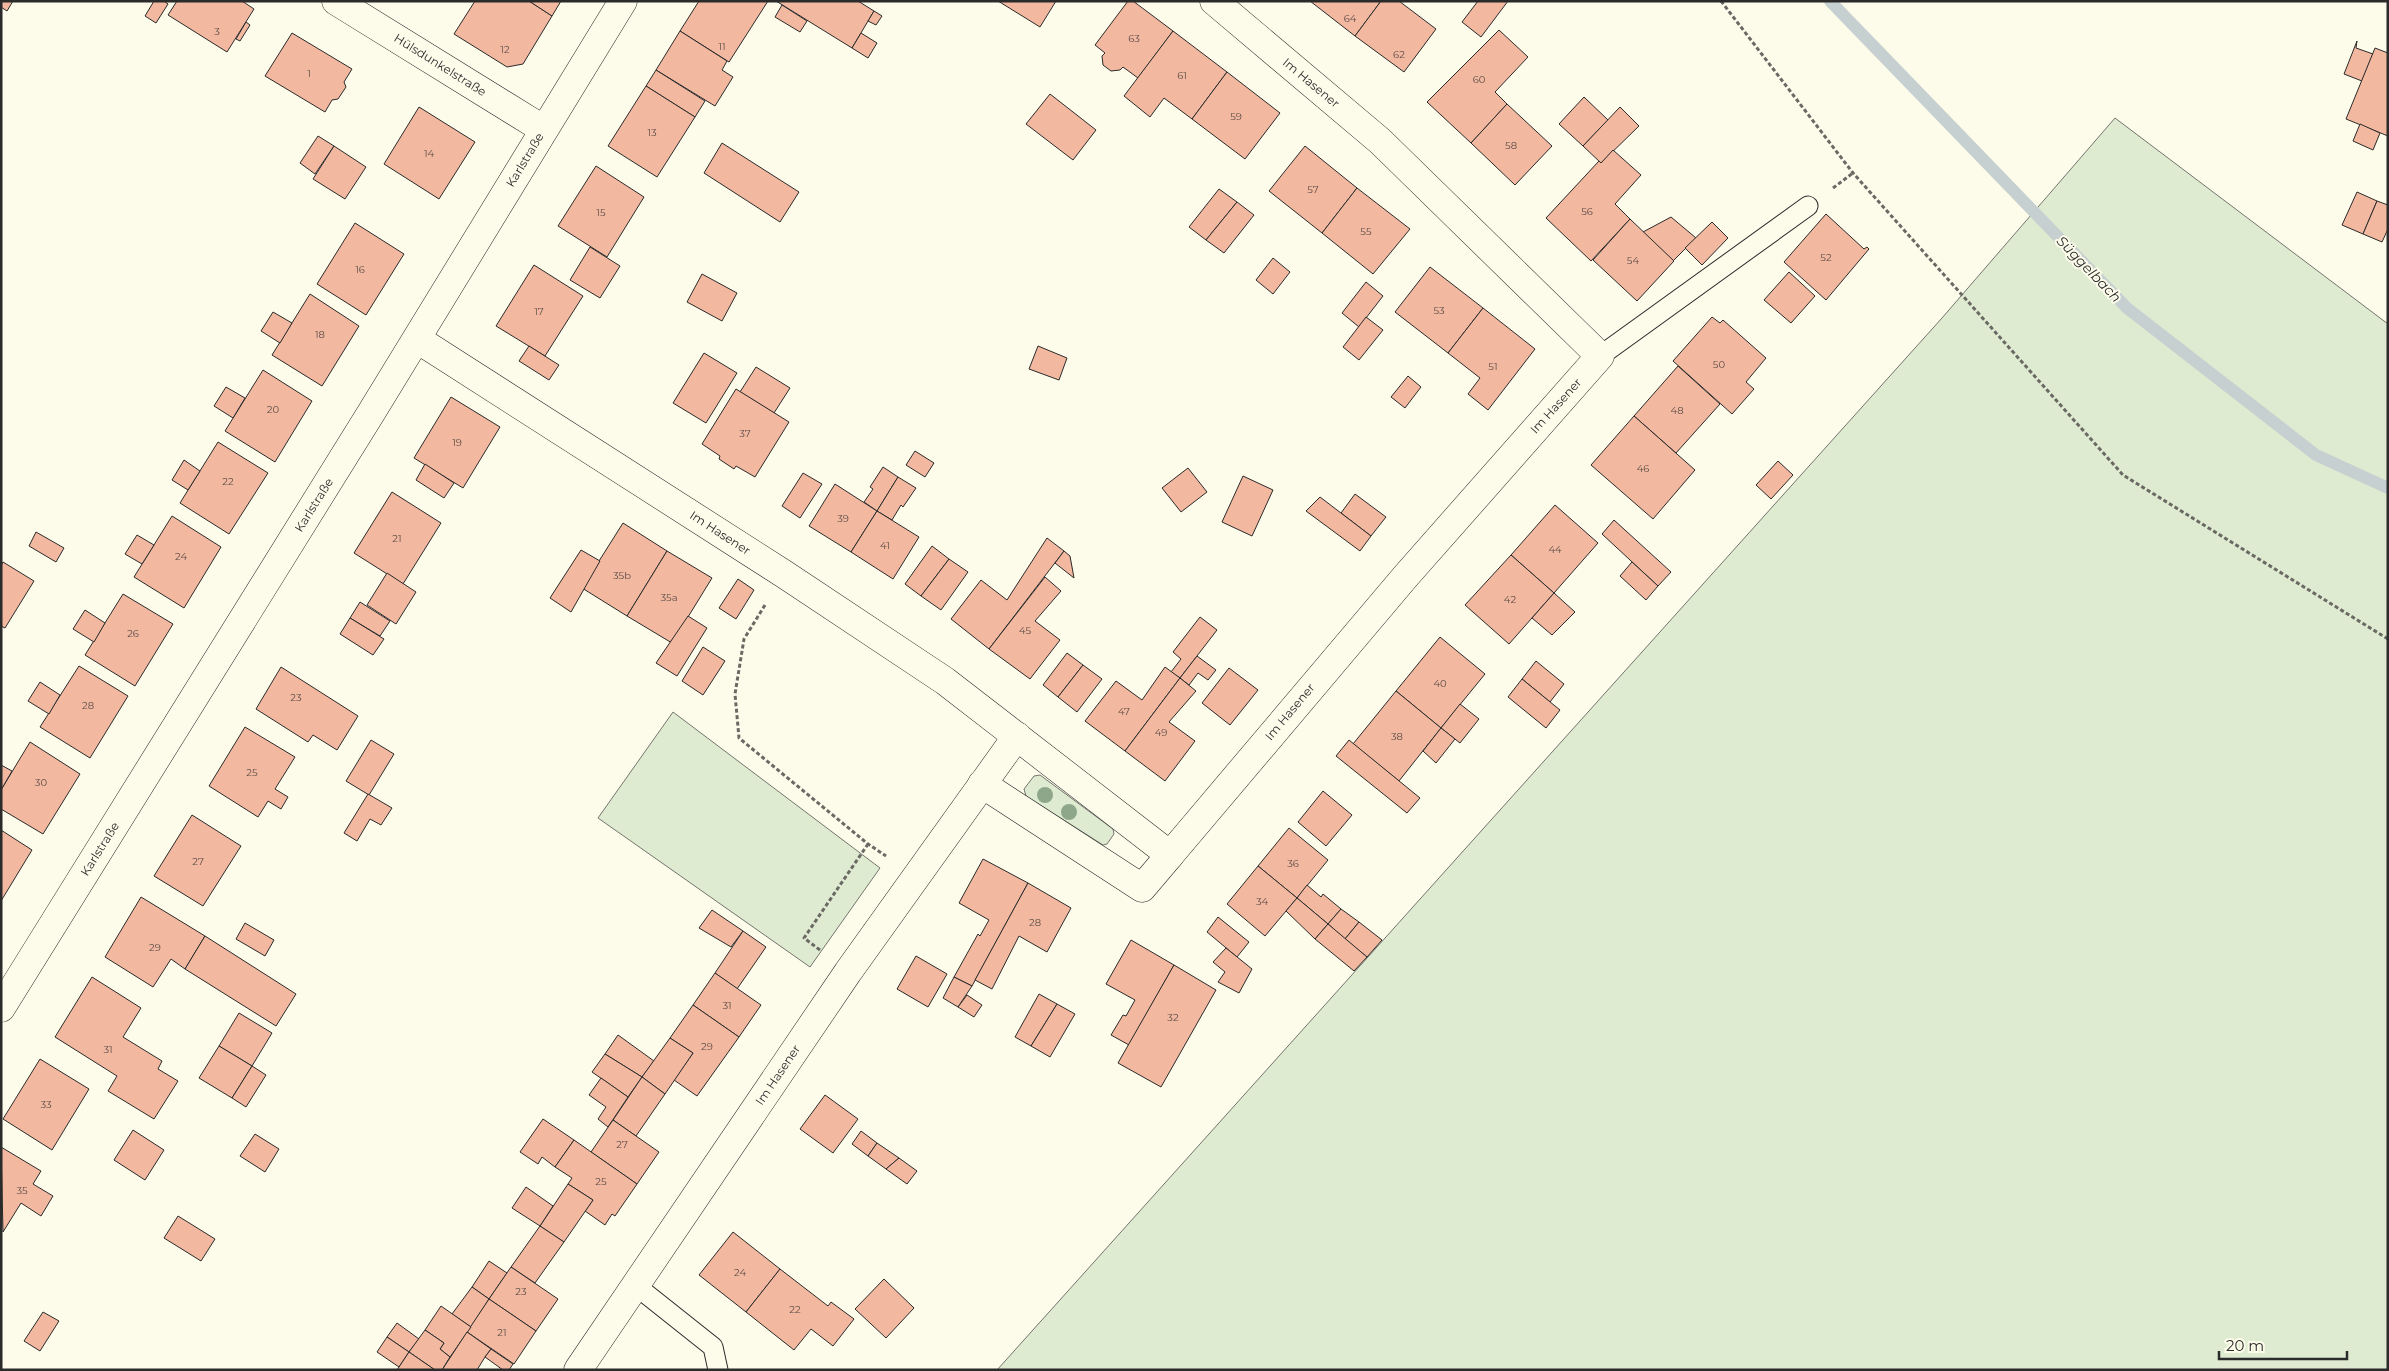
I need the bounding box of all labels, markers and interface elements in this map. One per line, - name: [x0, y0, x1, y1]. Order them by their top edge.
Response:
- house number: 64: [1344, 12, 1357, 25]
- house number: 3: [214, 25, 220, 38]
- street label: Hülsdunkelstraße: [391, 30, 489, 99]
- house number: 63: [1128, 32, 1140, 45]
- house number: 11: [718, 40, 726, 53]
- house number: 12: [500, 43, 510, 56]
- house number: 62: [1393, 48, 1405, 61]
- street label: Im Hasener: [1280, 54, 1343, 111]
- house number: 1: [307, 67, 311, 80]
- house number: 61: [1177, 69, 1187, 82]
- house number: 60: [1473, 73, 1486, 86]
- house number: 59: [1230, 110, 1242, 123]
- house number: 13: [647, 126, 657, 139]
- street label: Karlstraße: [502, 130, 547, 190]
- house number: 58: [1505, 139, 1517, 152]
- house number: 14: [424, 147, 434, 160]
- house number: 57: [1307, 183, 1319, 196]
- house number: 56: [1581, 205, 1593, 218]
- house number: 15: [596, 206, 606, 219]
- house number: 55: [1360, 225, 1372, 238]
- water label: Süggelbach: [2053, 232, 2125, 306]
- house number: 52: [1820, 251, 1832, 264]
- house number: 54: [1627, 254, 1640, 267]
- house number: 16: [355, 263, 365, 276]
- house number: 53: [1433, 304, 1445, 317]
- house number: 17: [534, 305, 544, 318]
- house number: 18: [315, 328, 325, 341]
- house number: 50: [1713, 358, 1726, 371]
- house number: 51: [1488, 360, 1498, 373]
- street label: Im Hasener: [1527, 375, 1585, 437]
- house number: 20: [267, 403, 280, 416]
- house number: 48: [1670, 404, 1684, 417]
- house number: 37: [739, 427, 751, 440]
- house number: 19: [452, 436, 462, 449]
- house number: 46: [1637, 462, 1649, 475]
- house number: 22: [222, 475, 234, 488]
- street label: Karlstraße: [291, 475, 336, 534]
- street label: Im Hasener: [687, 507, 754, 558]
- house number: 39: [837, 512, 849, 525]
- house number: 21: [392, 532, 402, 545]
- house number: 41: [880, 539, 890, 552]
- house number: 44: [1548, 543, 1562, 556]
- house number: 24: [175, 550, 187, 563]
- house number: 35b: [613, 569, 631, 582]
- house number: 35a: [660, 591, 678, 604]
- house number: 42: [1504, 593, 1516, 606]
- house number: 45: [1019, 624, 1031, 637]
- house number: 26: [127, 627, 139, 640]
- house number: 40: [1433, 677, 1447, 690]
- street label: Im Hasener: [1261, 680, 1318, 743]
- house number: 23: [290, 691, 302, 704]
- house number: 28: [82, 699, 94, 712]
- house number: 47: [1118, 705, 1130, 718]
- house number: 49: [1155, 726, 1167, 739]
- house number: 38: [1391, 730, 1403, 743]
- house number: 25: [246, 766, 258, 779]
- house number: 30: [35, 776, 48, 789]
- street label: Karlstraße: [77, 819, 122, 878]
- house number: 27: [192, 855, 204, 868]
- house number: 36: [1287, 857, 1299, 870]
- house number: 34: [1256, 895, 1269, 908]
- house number: 28: [1029, 916, 1041, 929]
- house number: 29: [149, 941, 161, 954]
- house number: 31: [722, 999, 732, 1012]
- house number: 32: [1167, 1011, 1179, 1024]
- house number: 29: [701, 1040, 713, 1053]
- street label: Im Hasener: [752, 1042, 803, 1108]
- house number: 31: [103, 1043, 113, 1056]
- house number: 33: [40, 1098, 52, 1111]
- house number: 27: [616, 1138, 628, 1151]
- house number: 25: [595, 1175, 607, 1188]
- house number: 35: [16, 1184, 28, 1197]
- house number: 24: [734, 1266, 746, 1279]
- house number: 23: [515, 1285, 527, 1298]
- house number: 22: [789, 1303, 801, 1316]
- house number: 21: [497, 1326, 507, 1339]
- scale bar: [2219, 1328, 2346, 1360]
- text: 20 m: [2226, 1336, 2264, 1355]

